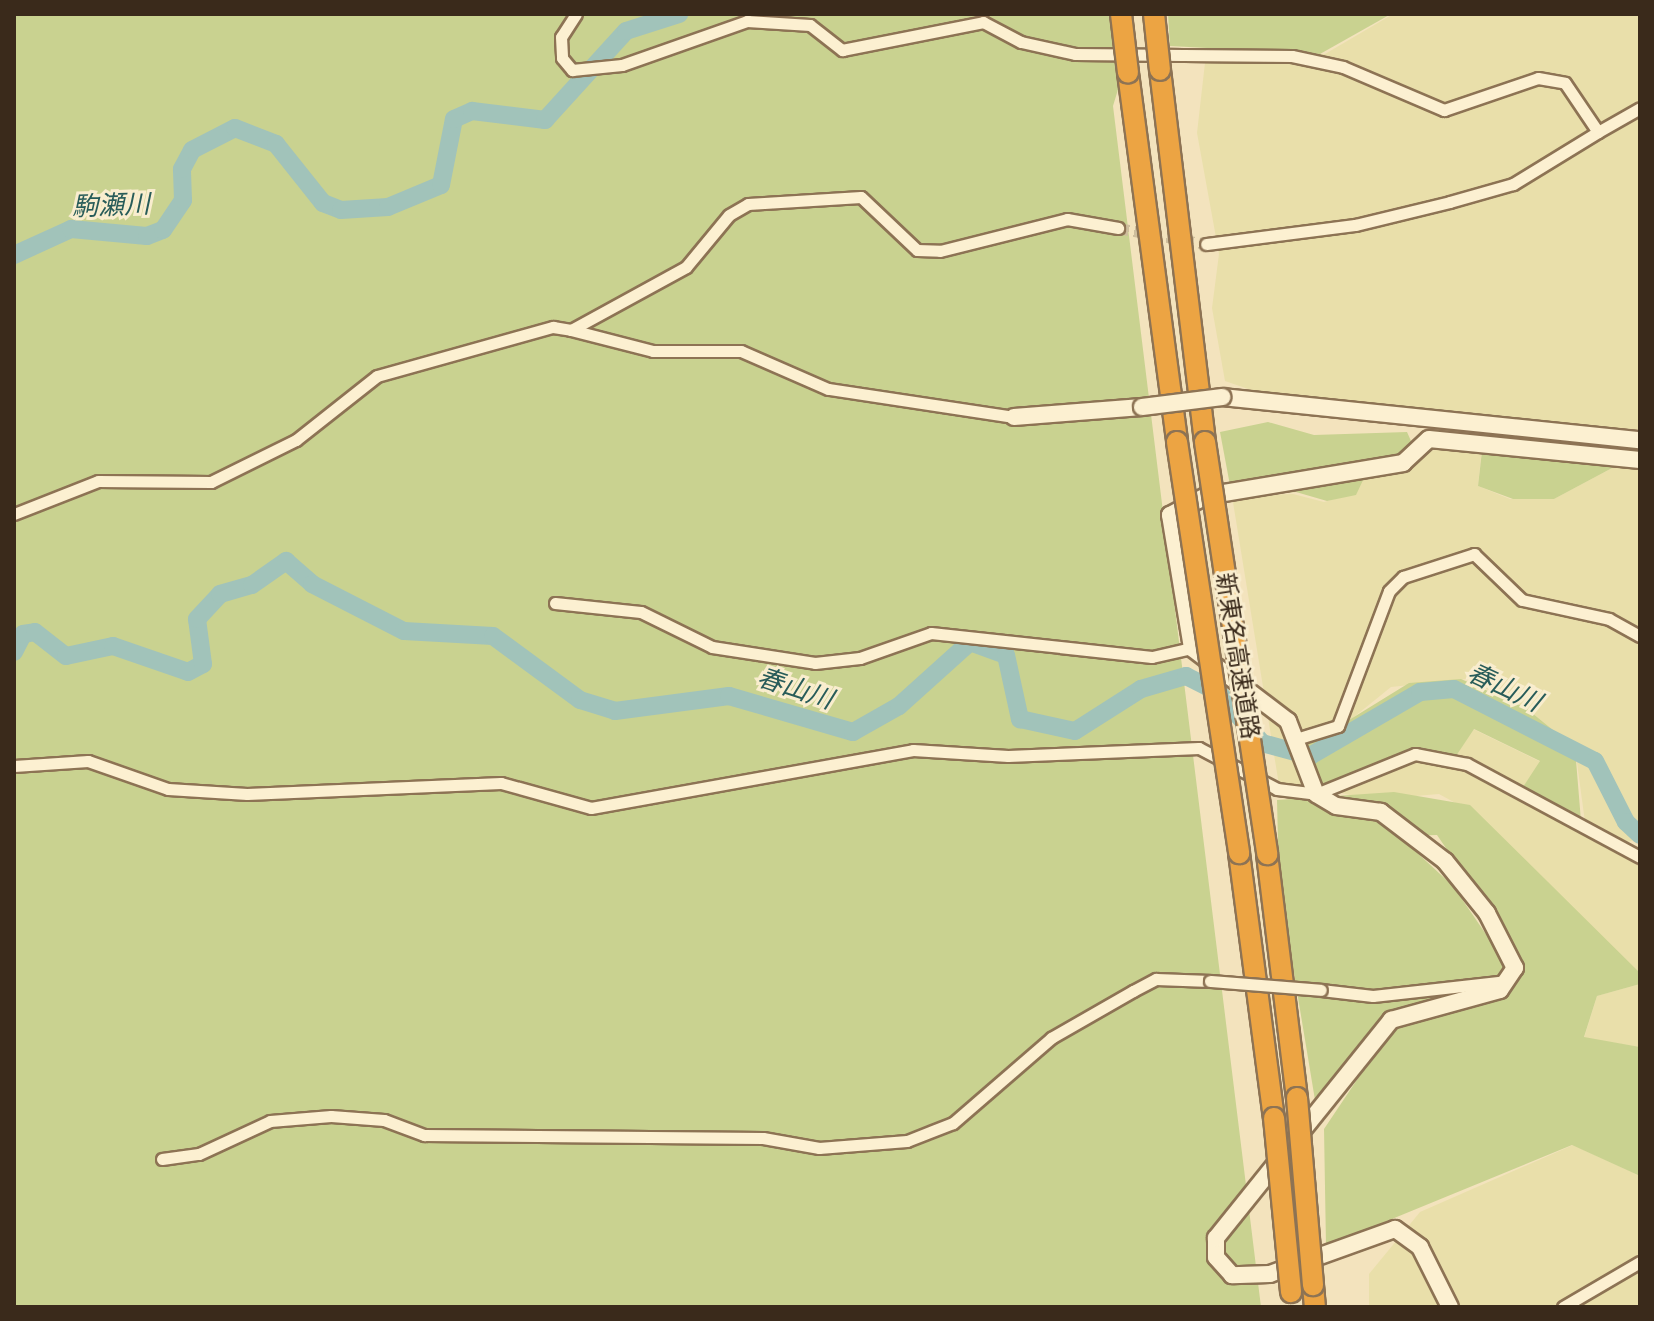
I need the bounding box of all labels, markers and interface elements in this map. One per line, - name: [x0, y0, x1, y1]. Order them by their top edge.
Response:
- water label: 駒瀬川: [71, 189, 151, 223]
- street label: 新東名高速道路: [1210, 571, 1264, 741]
- water label: 春山川: [1462, 657, 1546, 719]
- water label: 春山川: [753, 662, 837, 716]

